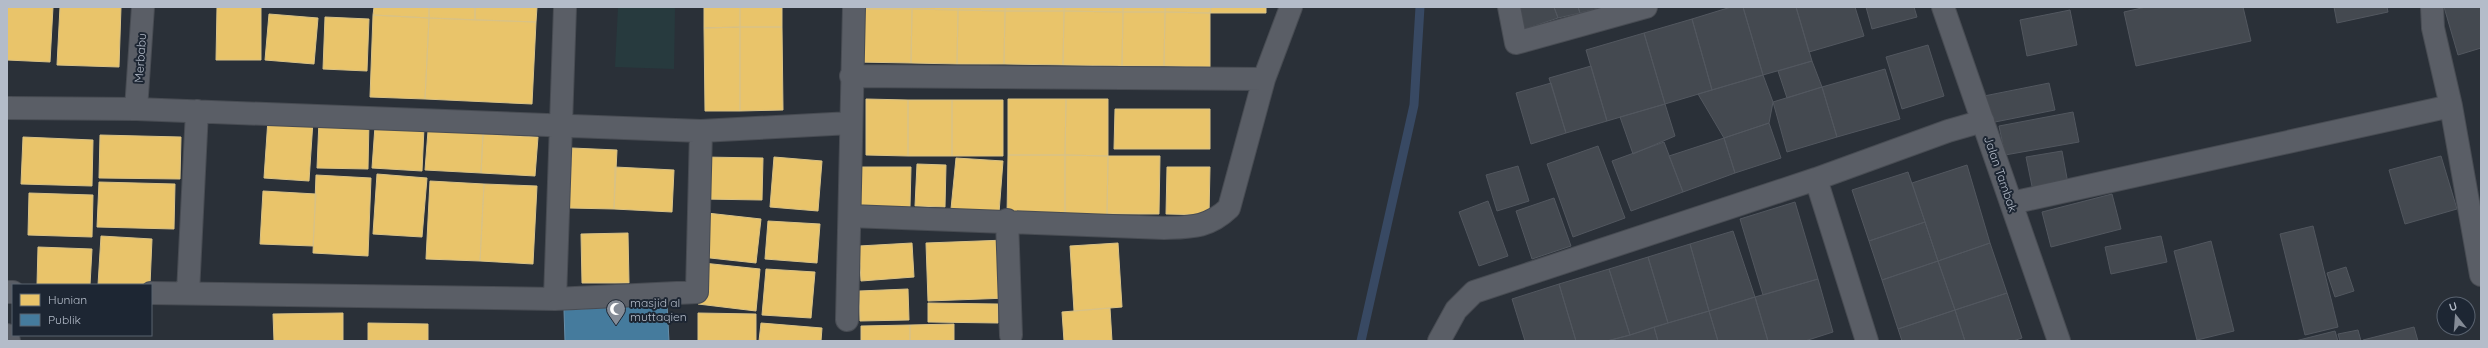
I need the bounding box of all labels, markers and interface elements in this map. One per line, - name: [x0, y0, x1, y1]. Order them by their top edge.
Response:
- street label: Merbabu: [131, 33, 149, 83]
- street label: Jalan Tambak: [1981, 134, 2021, 214]
- legend: [12, 284, 152, 336]
- text: Hunian: [48, 292, 87, 307]
- place label: masjid al muttaqien: [630, 295, 687, 324]
- north arrow: [2436, 296, 2476, 336]
- mosque icon: masjid al muttaqien: [605, 298, 627, 326]
- text: U: [2447, 299, 2459, 314]
- text: Publik: [48, 312, 81, 327]

